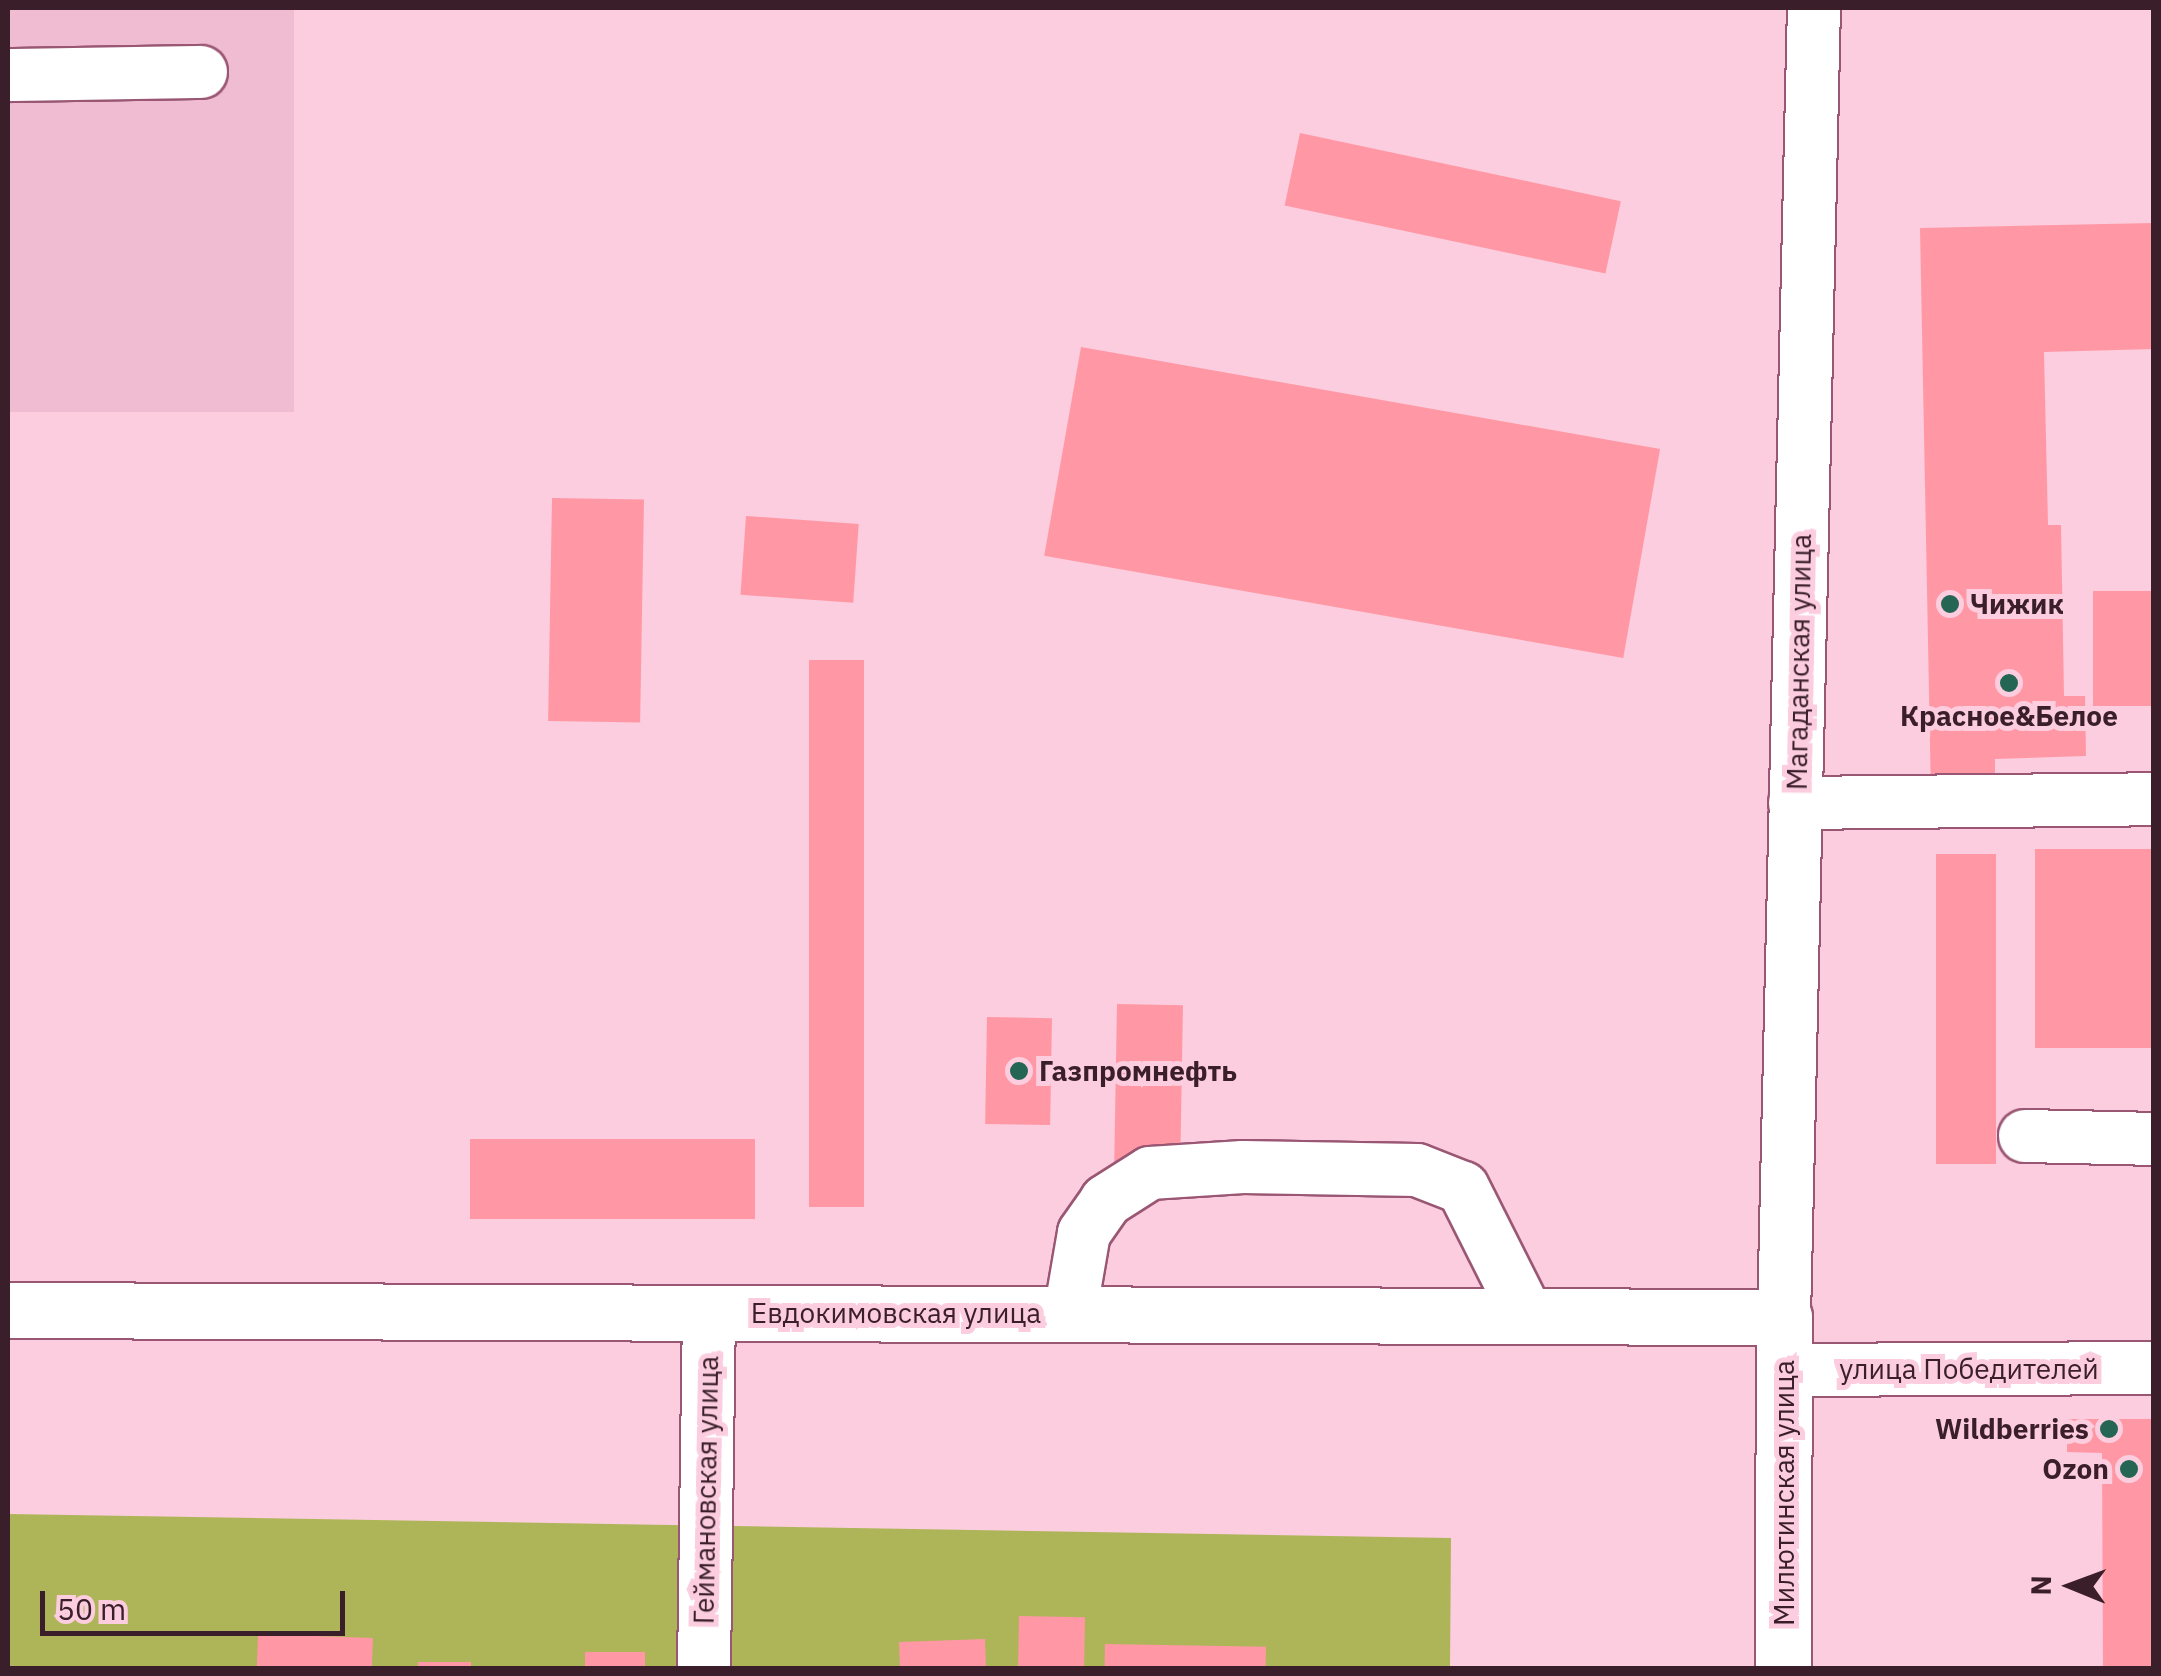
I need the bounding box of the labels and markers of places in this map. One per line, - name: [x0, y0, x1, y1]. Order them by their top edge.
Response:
- place label: Чижик: [1970, 587, 2064, 621]
- marker: Чижик: [1939, 593, 1961, 615]
- marker: Красное&Белое: [1998, 672, 2020, 694]
- place label: Красное&Белое: [1900, 699, 2118, 733]
- place label: Газпромнефть: [1039, 1054, 1237, 1088]
- marker: Газпромнефть: [1008, 1060, 1030, 1082]
- place label: Wildberries: [1935, 1412, 2089, 1446]
- marker: Wildberries: [2098, 1418, 2120, 1440]
- place label: Ozon: [2042, 1452, 2109, 1486]
- marker: Ozon: [2118, 1458, 2140, 1480]

